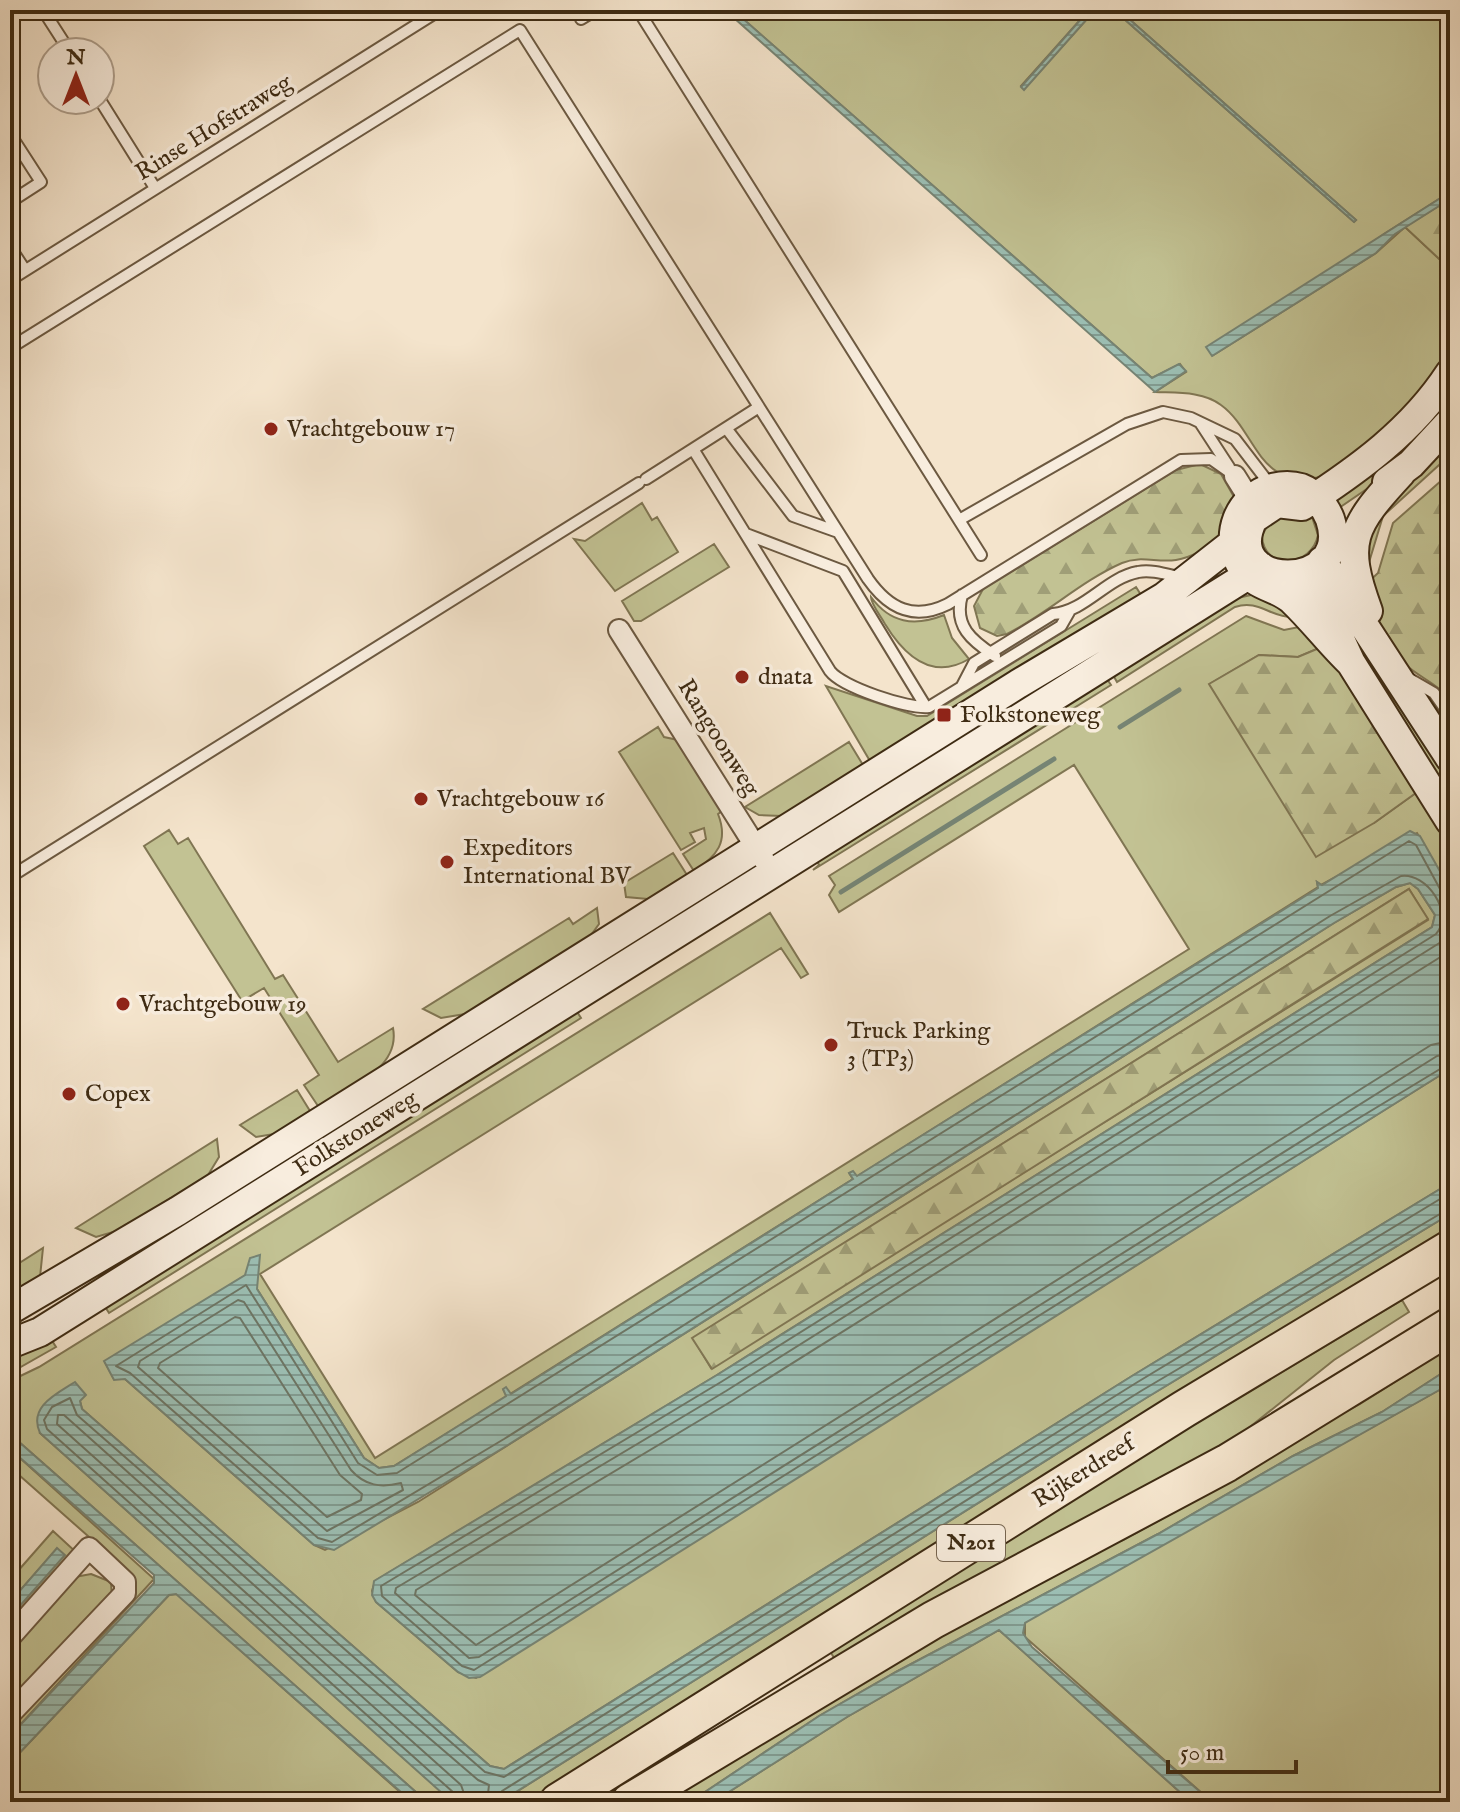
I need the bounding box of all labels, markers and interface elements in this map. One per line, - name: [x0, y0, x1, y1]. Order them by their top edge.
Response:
- north arrow: [36, 36, 116, 116]
- text: N: [65, 44, 86, 72]
- street label: Rinse Hofstraweg: [130, 67, 299, 189]
- place label: Vrachtgebouw 17: [286, 414, 455, 445]
- marker: Vrachtgebouw 17: [262, 420, 280, 438]
- place label: dnata: [758, 662, 813, 693]
- marker: dnata: [733, 668, 751, 686]
- street label: Rangoonweg: [670, 674, 767, 803]
- place label: Folkstoneweg: [960, 700, 1101, 731]
- marker: Folkstoneweg: [935, 706, 953, 724]
- place label: Vrachtgebouw 16: [436, 784, 605, 815]
- marker: Vrachtgebouw 16: [412, 790, 430, 808]
- place label: Expeditors International BV: [463, 833, 632, 892]
- marker: Expeditors International BV: [438, 853, 456, 871]
- place label: Vrachtgebouw 19: [138, 989, 306, 1020]
- marker: Vrachtgebouw 19: [114, 995, 132, 1013]
- place label: Truck Parking 3 (TP3): [847, 1016, 991, 1075]
- marker: Truck Parking 3 (TP3): [822, 1036, 840, 1054]
- place label: Copex: [85, 1079, 151, 1110]
- street label: Folkstoneweg: [288, 1083, 425, 1184]
- marker: Copex: [60, 1085, 78, 1103]
- street label: Rijkerdreef: [1027, 1426, 1145, 1516]
- road number: N201: [937, 1525, 1005, 1561]
- scale bar: [1168, 1724, 1296, 1774]
- text: 50 m: [1180, 1738, 1224, 1769]

